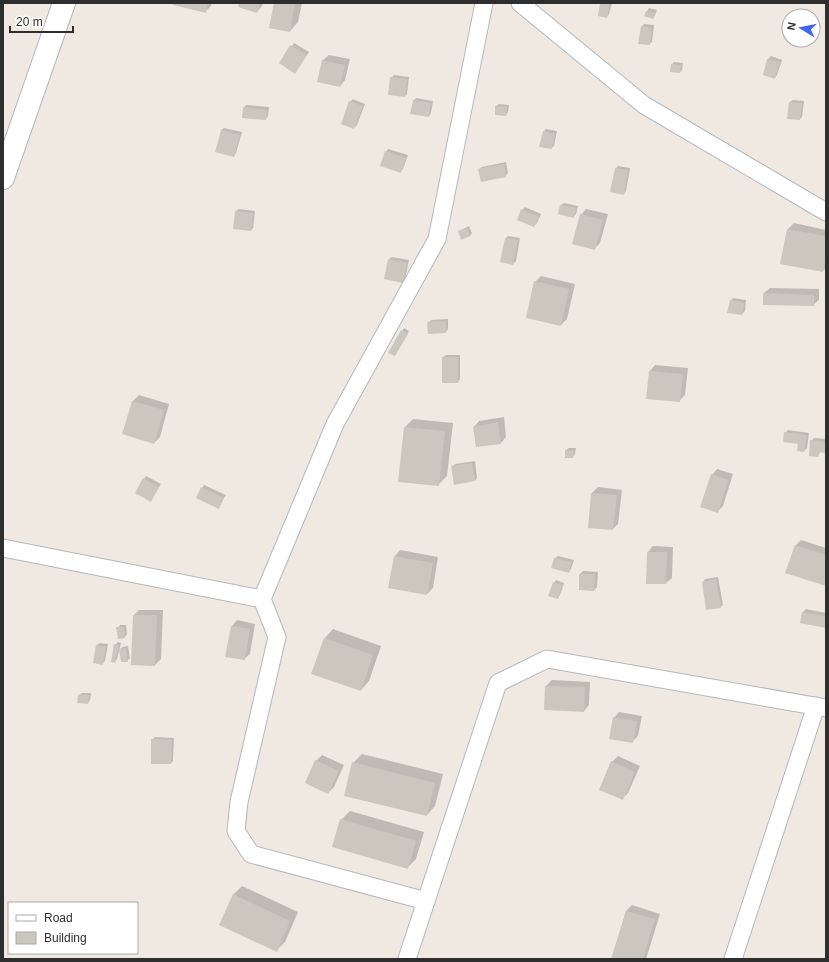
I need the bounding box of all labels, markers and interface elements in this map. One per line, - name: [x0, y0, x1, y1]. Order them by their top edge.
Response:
- scale bar: [10, 8, 73, 34]
- north arrow: [781, 8, 821, 48]
- text: 20 m: [16, 15, 43, 29]
- text: N: [785, 21, 798, 31]
- legend: [8, 902, 138, 954]
- text: Road: [44, 911, 73, 925]
- text: Building: [44, 931, 87, 945]

